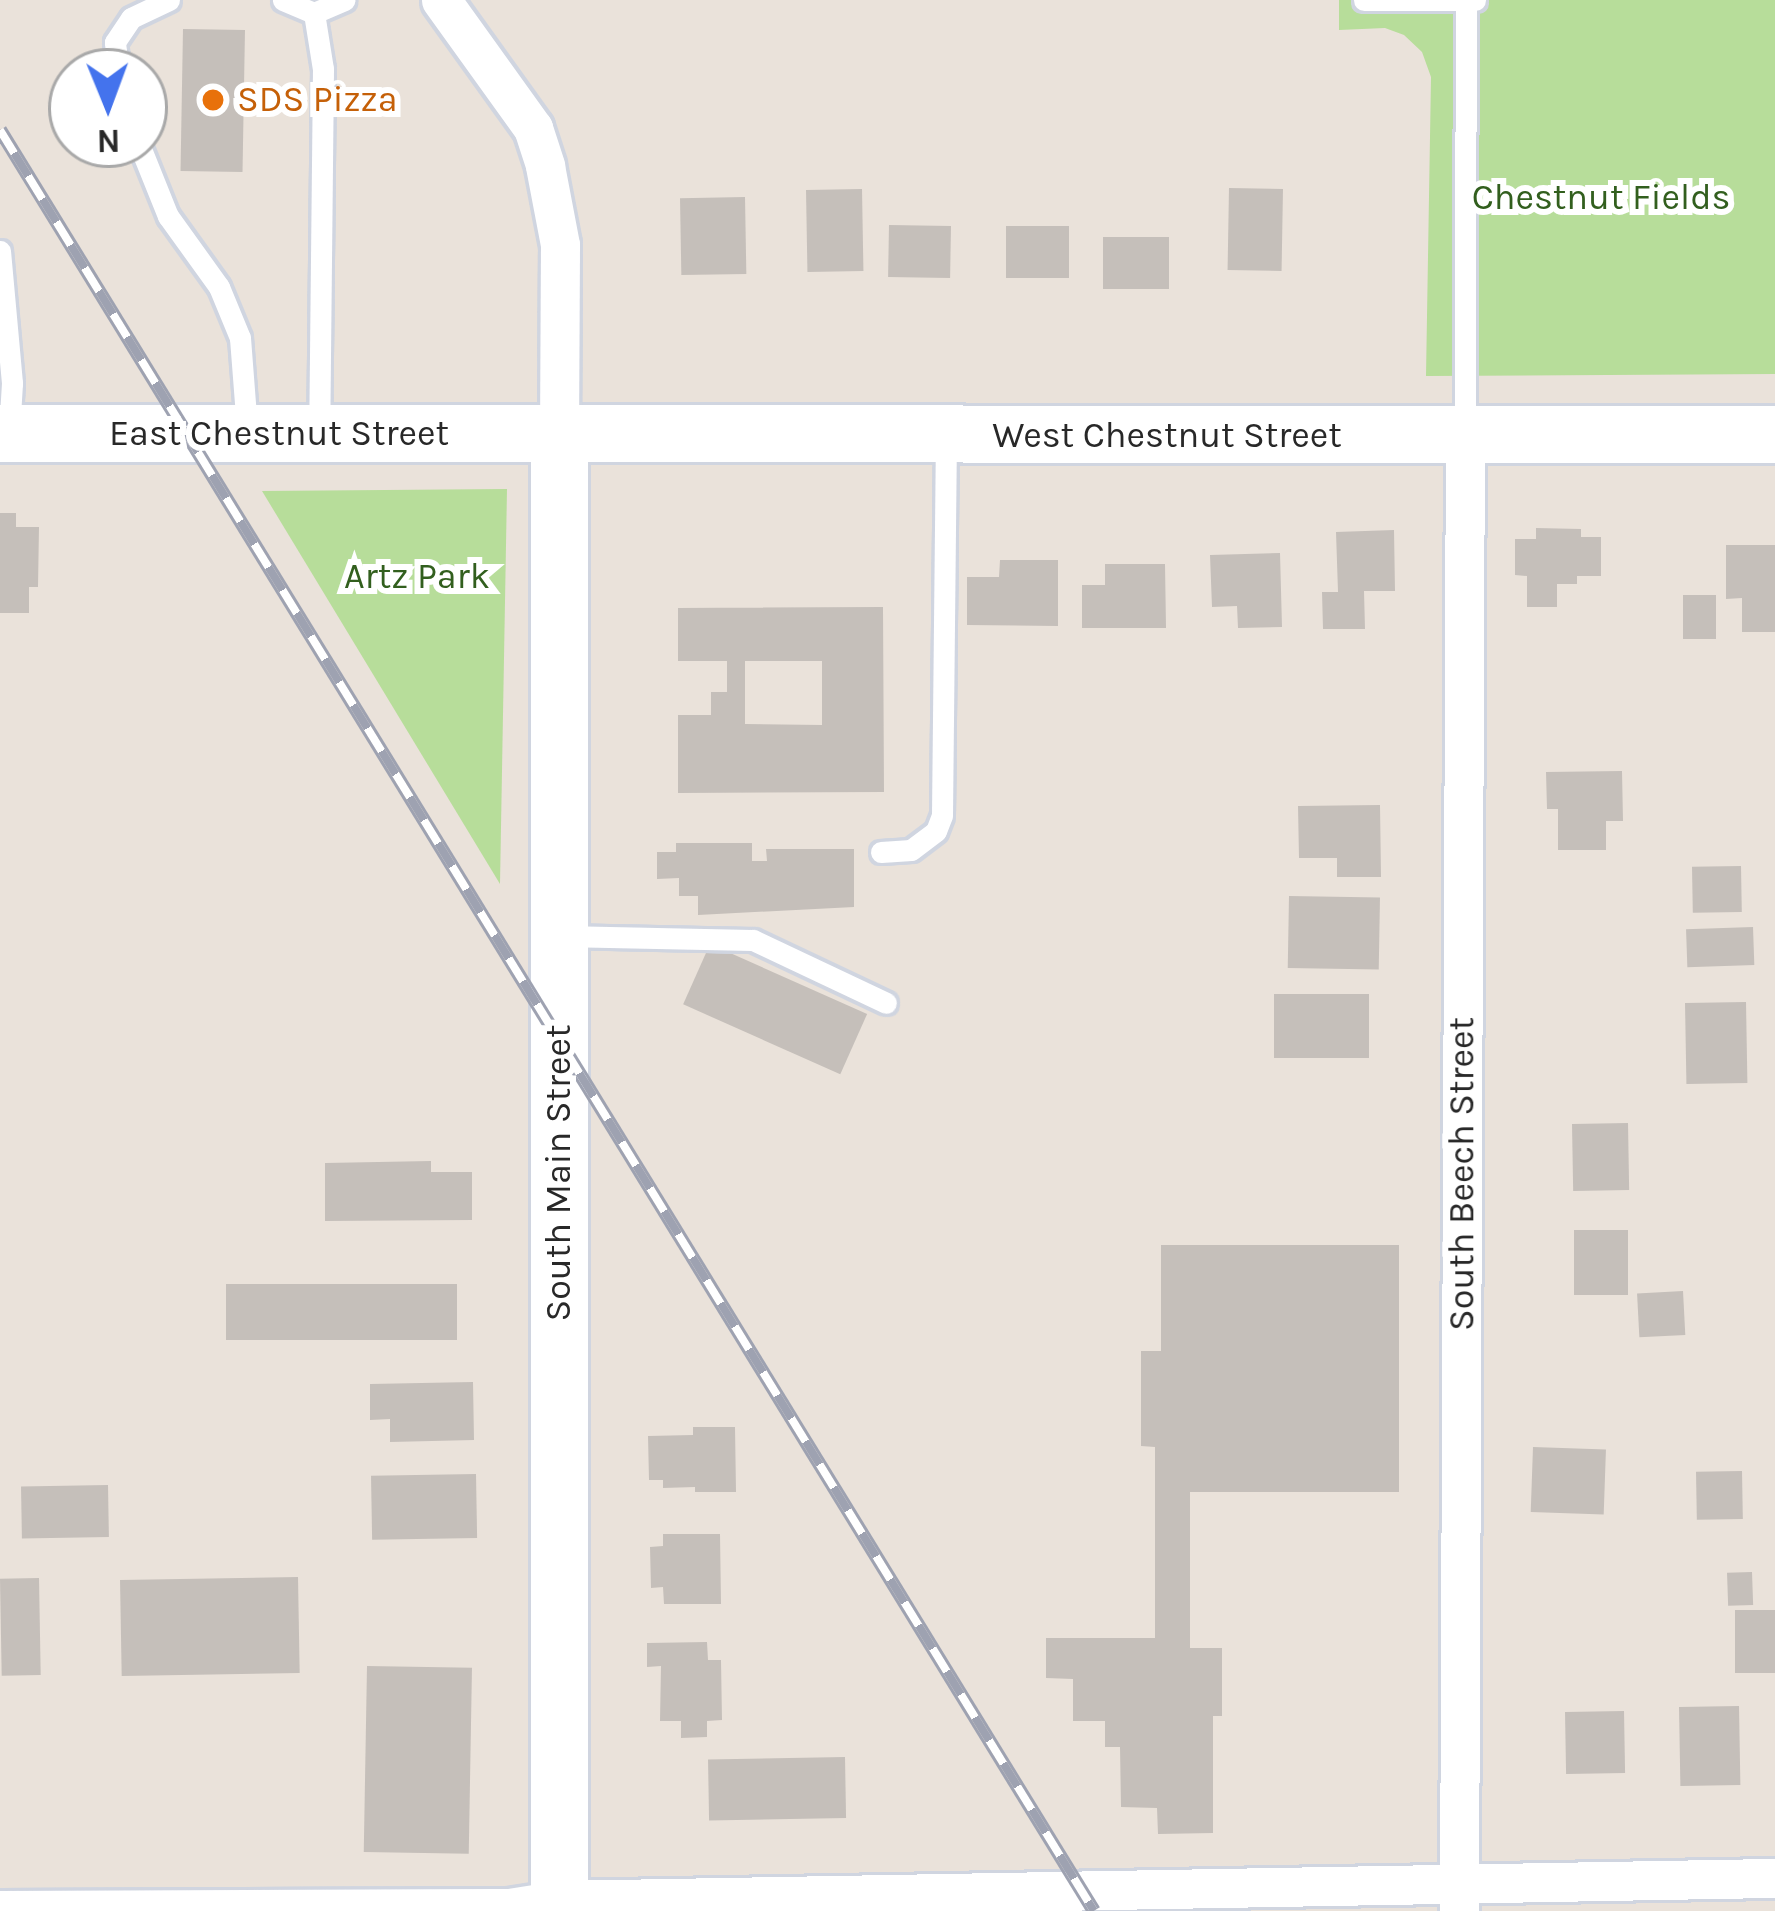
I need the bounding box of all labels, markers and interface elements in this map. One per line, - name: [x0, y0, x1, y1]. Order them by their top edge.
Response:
- north arrow: [48, 48, 168, 168]
- place label: SDS Pizza: [237, 78, 397, 122]
- marker: SDS Pizza: [200, 87, 226, 113]
- text: N: [96, 122, 121, 160]
- park label: Chestnut Fields: [1472, 176, 1730, 220]
- street label: East Chestnut Street: [109, 412, 449, 456]
- street label: West Chestnut Street: [992, 414, 1342, 458]
- park label: Artz Park: [344, 555, 490, 599]
- street label: South Beech Street: [1440, 1017, 1484, 1331]
- street label: South Main Street: [537, 1024, 581, 1322]

